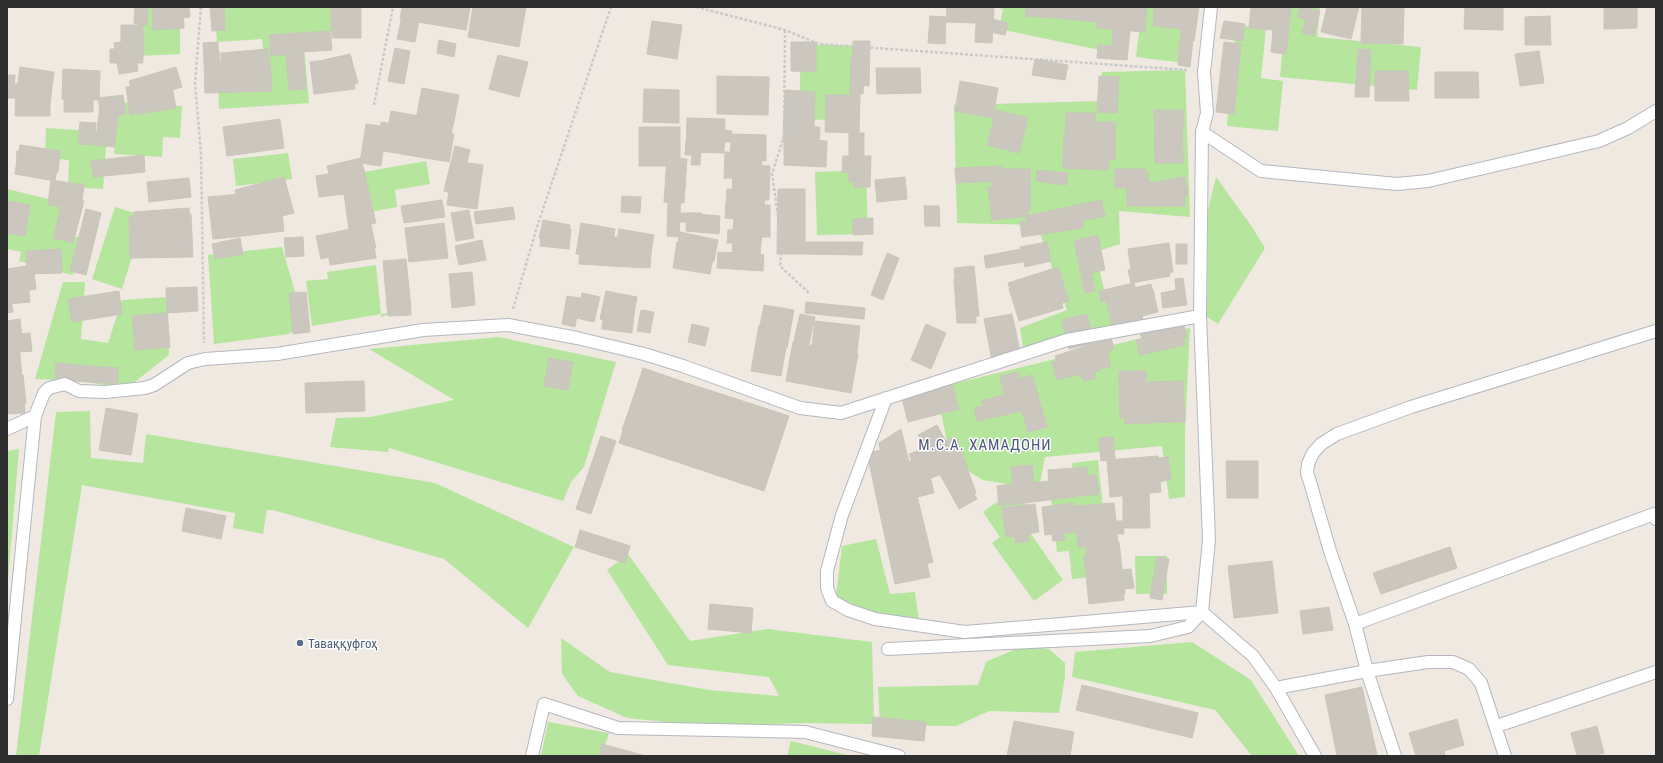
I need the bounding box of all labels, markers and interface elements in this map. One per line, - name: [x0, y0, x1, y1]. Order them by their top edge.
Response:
- district label: М.С.А. ХАМАДОНИ: [918, 436, 1052, 454]
- place label: Таваққуфгоҳ: [308, 636, 377, 651]
- marker: Таваққуфгоҳ: [295, 638, 305, 648]

